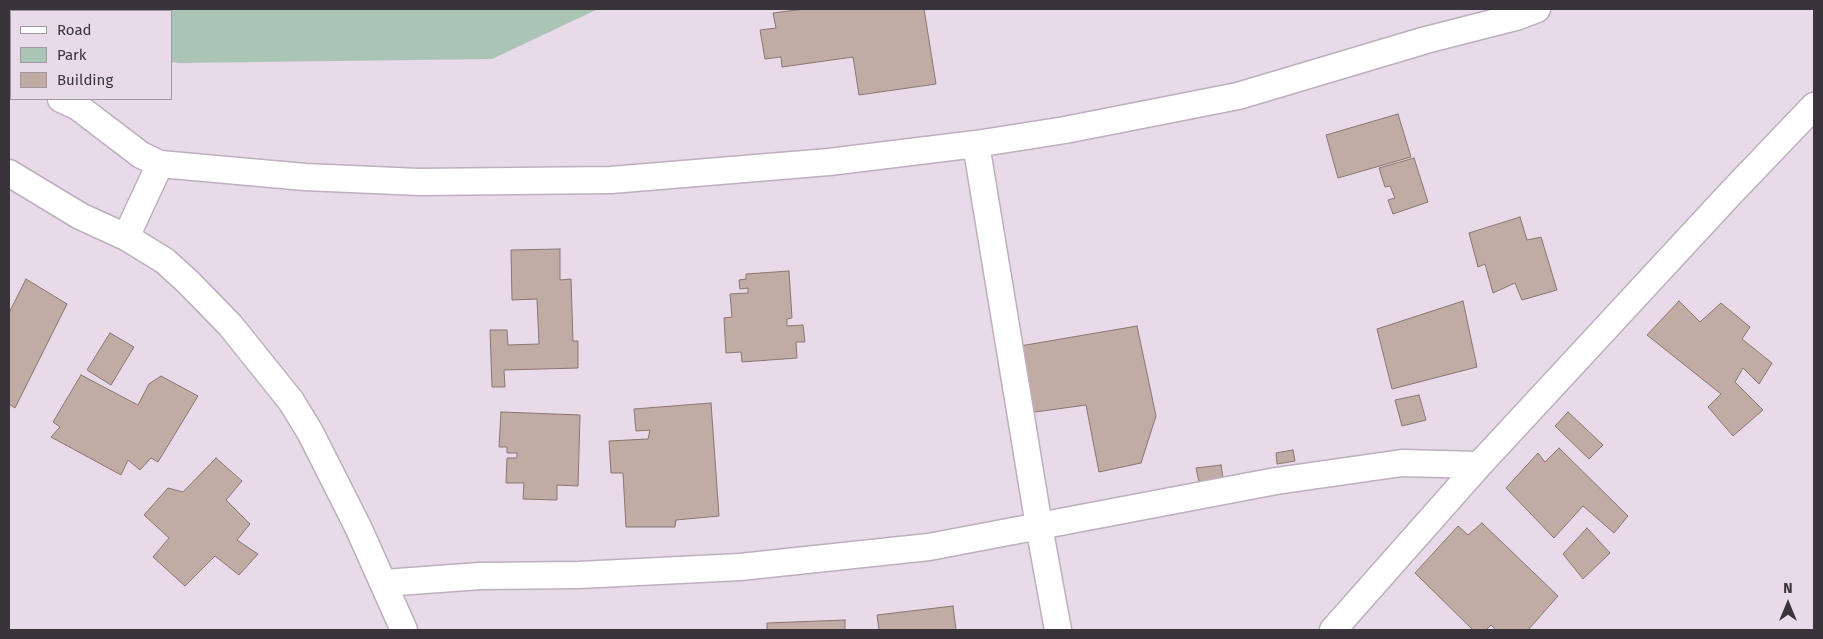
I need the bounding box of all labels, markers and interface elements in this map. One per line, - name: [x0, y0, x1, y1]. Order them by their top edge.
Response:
- legend: [10, 10, 172, 100]
- text: Road: [57, 21, 92, 39]
- text: Park: [57, 46, 87, 64]
- text: Building: [57, 71, 113, 89]
- north arrow: [1763, 579, 1813, 629]
- text: N: [1783, 580, 1793, 597]

